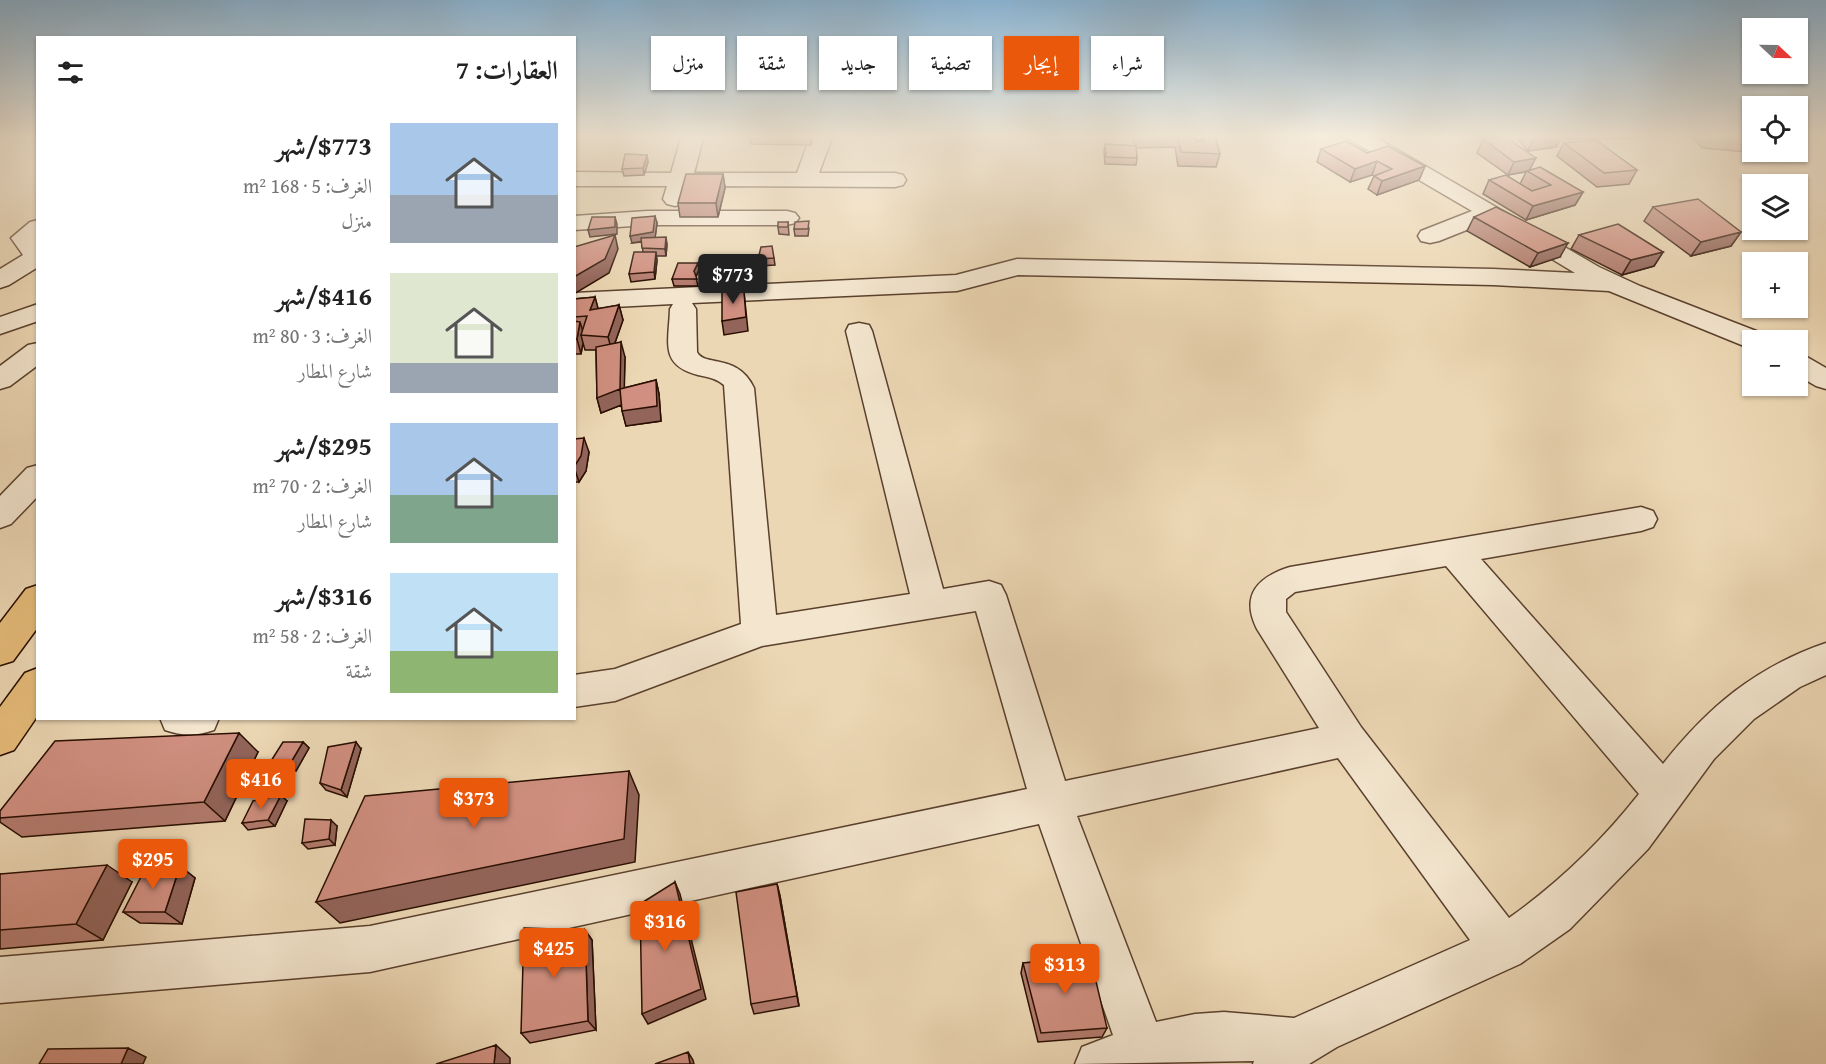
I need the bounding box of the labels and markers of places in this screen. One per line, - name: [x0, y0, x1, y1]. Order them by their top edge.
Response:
- pin: $773: [697, 254, 769, 305]
- pin: $416: [225, 759, 297, 810]
- pin: $373: [438, 778, 510, 829]
- pin: $295: [117, 839, 189, 890]
- pin: $316: [629, 901, 701, 952]
- pin: $425: [518, 928, 590, 979]
- pin: $313: [1029, 944, 1101, 995]

